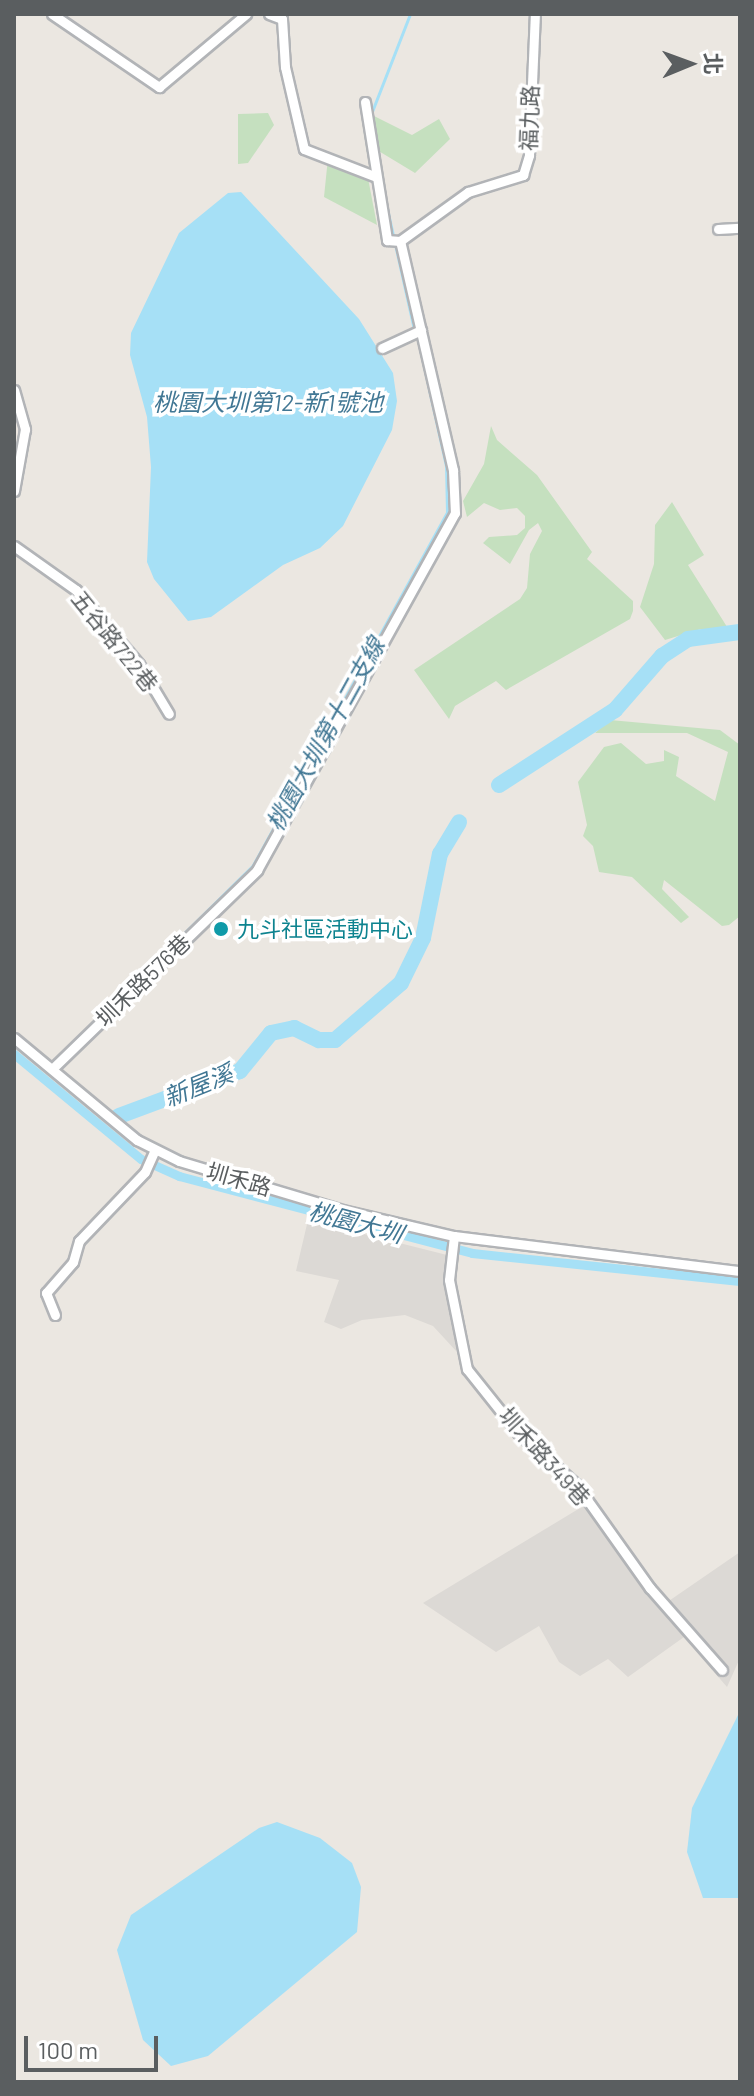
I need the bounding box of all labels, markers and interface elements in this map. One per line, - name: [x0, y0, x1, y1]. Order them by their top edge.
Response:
- north arrow: [650, 24, 730, 104]
- text: 北: [701, 52, 727, 75]
- street label: 福九路: [515, 85, 543, 151]
- water label: 桃園大圳第12-新1號池: [153, 388, 383, 416]
- street label: 五谷路722巷: [66, 585, 164, 697]
- water label: 桃園大圳第十二支線: [260, 633, 390, 835]
- place label: 九斗社區活動中心: [237, 916, 413, 942]
- marker: 九斗社區活動中心: [212, 920, 230, 938]
- street label: 圳禾路576巷: [90, 928, 196, 1032]
- water label: 新屋溪: [159, 1058, 237, 1112]
- street label: 圳禾路: [204, 1157, 274, 1201]
- water label: 桃園大圳: [306, 1196, 406, 1248]
- street label: 圳禾路349巷: [494, 1401, 596, 1511]
- scale bar: [28, 2020, 162, 2070]
- text: 100 m: [38, 2035, 98, 2064]

